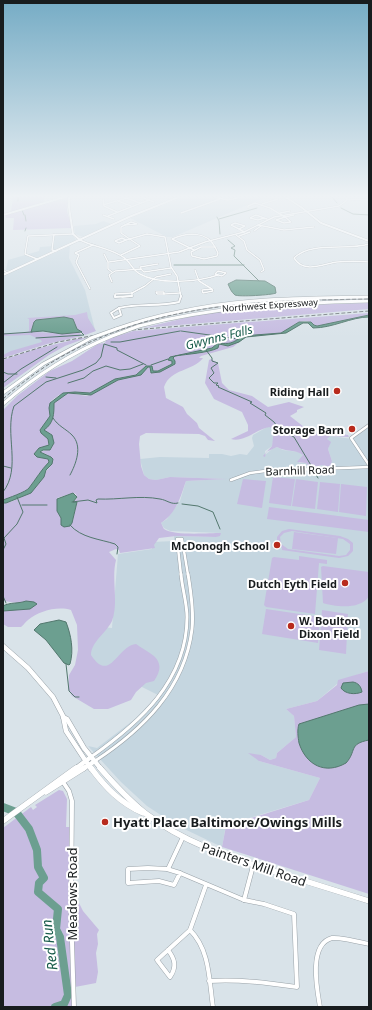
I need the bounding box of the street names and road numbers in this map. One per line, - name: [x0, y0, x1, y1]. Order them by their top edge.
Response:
- street label: Northwest Expressway: [222, 295, 319, 315]
- street label: Barnhill Road: [265, 461, 335, 479]
- street label: Painters Mill Road: [199, 838, 309, 890]
- street label: Meadows Road: [63, 847, 81, 941]

